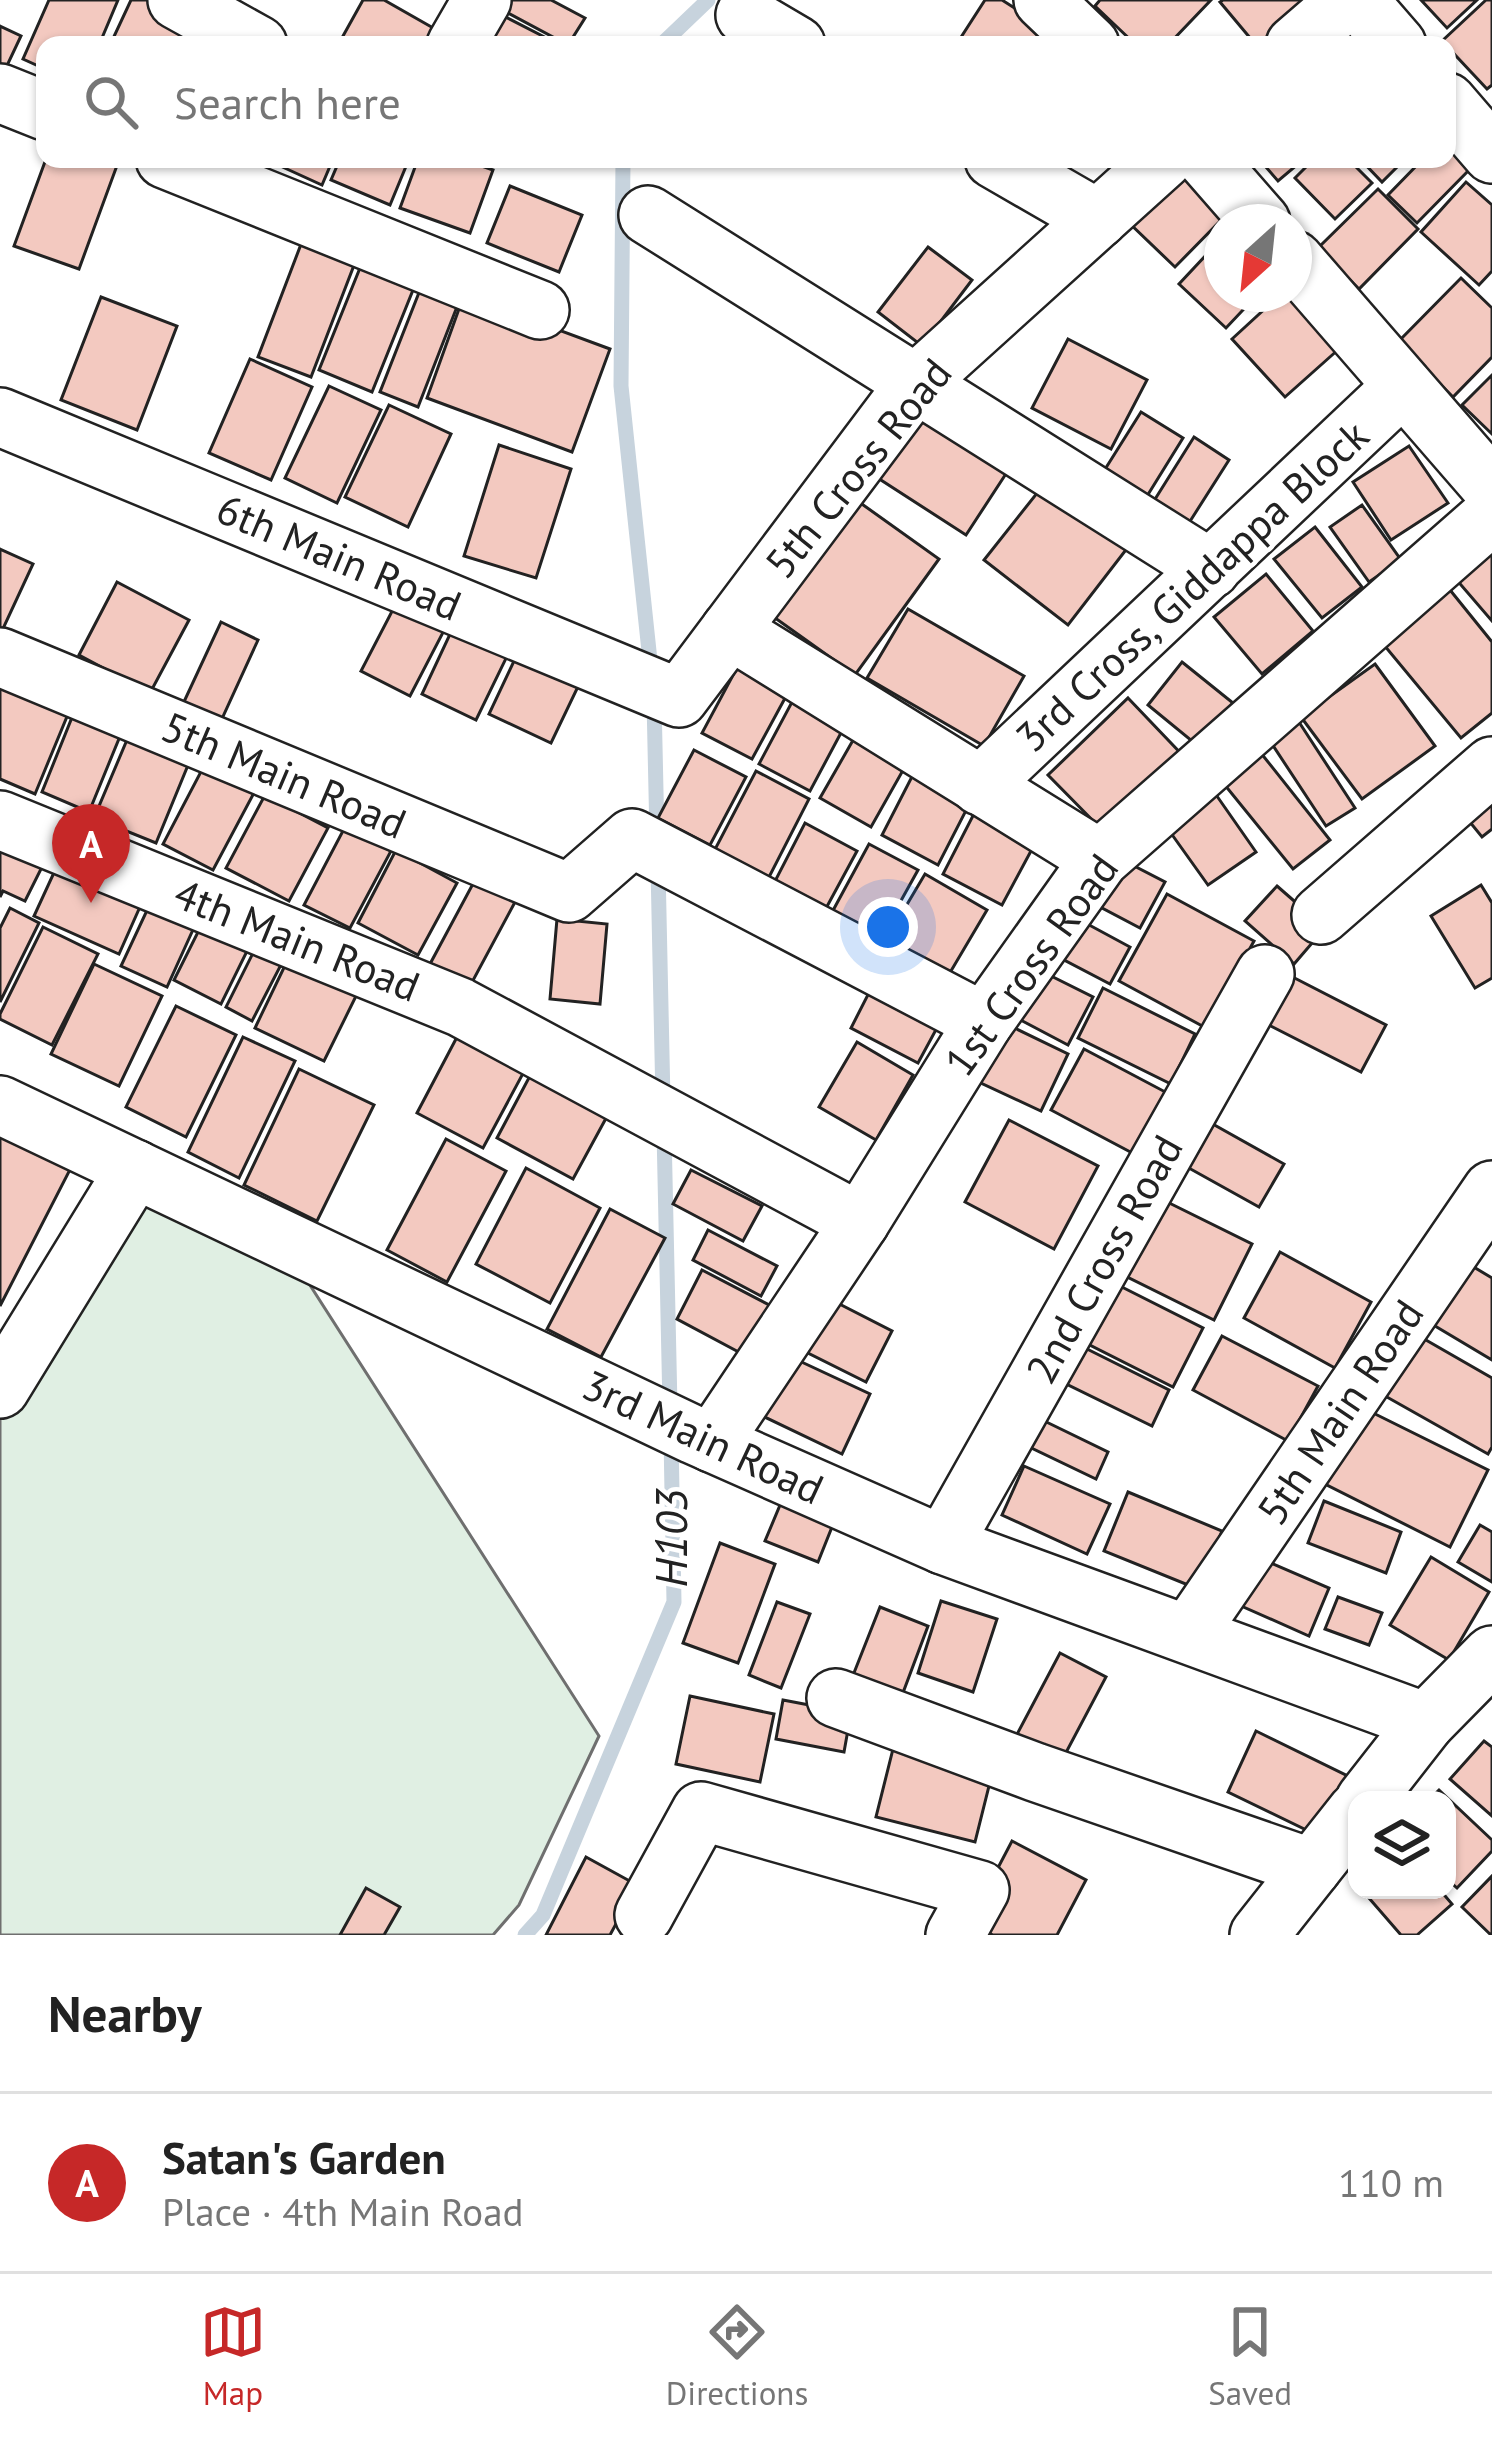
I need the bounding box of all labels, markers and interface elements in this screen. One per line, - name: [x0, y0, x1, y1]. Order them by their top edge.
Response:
- search box: [36, 36, 1456, 168]
- icon: search: [78, 69, 144, 135]
- text: Search here: [174, 73, 401, 131]
- north arrow: [1204, 204, 1312, 312]
- street label: 5th Cross Road: [752, 347, 963, 589]
- street label: 3rd Cross, Giddappa Block: [1004, 408, 1380, 764]
- street label: 6th Main Road: [209, 480, 469, 633]
- street label: 5th Main Road: [154, 698, 414, 851]
- pin: A: [52, 804, 130, 903]
- street label: 1st Cross Road: [931, 843, 1130, 1087]
- street label: 4th Main Road: [166, 865, 428, 1014]
- your location: [858, 897, 918, 957]
- street label: 2nd Cross Road: [1013, 1125, 1194, 1392]
- street label: 5th Main Road: [1244, 1289, 1435, 1535]
- street label: 3rd Main Road: [574, 1357, 832, 1516]
- water label: H103: [641, 1488, 699, 1587]
- map controls: [1348, 1791, 1456, 1899]
- button: layers: [1348, 1791, 1456, 1899]
- text: Nearby: [48, 1980, 202, 2046]
- text: Satan's Garden: [162, 2128, 446, 2186]
- text: A: [75, 2157, 99, 2208]
- text: 110 m: [1338, 2157, 1444, 2208]
- text: Place · 4th Main Road: [162, 2186, 523, 2237]
- tab: Map: [200, 2299, 266, 2414]
- tab: Directions: [666, 2299, 808, 2414]
- tab: Saved: [1208, 2299, 1292, 2414]

